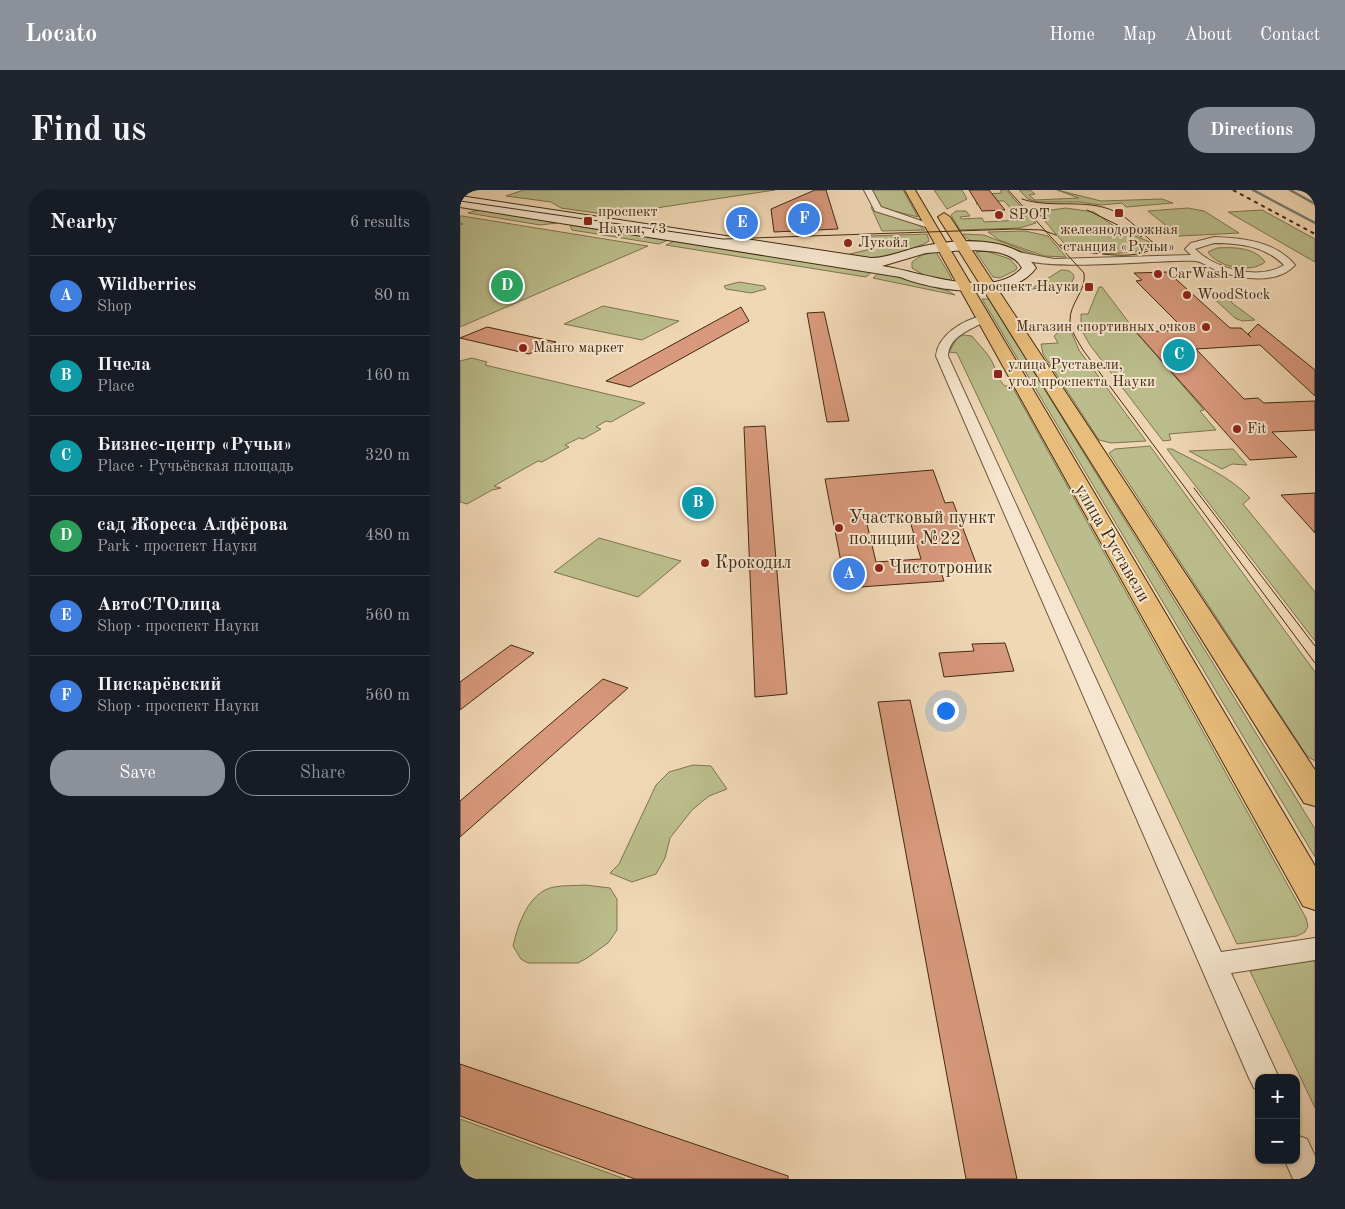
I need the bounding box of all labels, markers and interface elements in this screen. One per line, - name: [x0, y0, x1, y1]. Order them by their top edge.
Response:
- text: Locato: [25, 23, 97, 47]
- text: Home: [1049, 26, 1095, 44]
- text: Map: [1123, 26, 1156, 44]
- text: About: [1184, 26, 1232, 44]
- text: Contact: [1260, 26, 1320, 44]
- button: Directions: [1188, 107, 1315, 153]
- text: Find us: [30, 113, 146, 148]
- pin: F: [788, 200, 820, 238]
- pin: E: [726, 204, 758, 242]
- place label: проспект Науки, 73: [598, 205, 667, 237]
- marker: железнодорожная станция «Ручьи»: [1113, 207, 1125, 219]
- place label: SPOT: [1009, 208, 1050, 223]
- marker: SPOT: [993, 209, 1005, 221]
- text: Nearby: [50, 212, 118, 233]
- text: 6 results: [350, 215, 410, 231]
- marker: проспект Науки, 73: [582, 215, 594, 227]
- place label: железнодорожная станция «Ручьи»: [1060, 223, 1178, 255]
- place label: Лукойл: [858, 236, 908, 251]
- marker: Лукойл: [842, 237, 854, 249]
- pin: D: [491, 267, 523, 305]
- place label: CarWash M: [1168, 267, 1245, 282]
- marker: CarWash M: [1152, 268, 1164, 280]
- text: Wildberries: [97, 276, 196, 295]
- place label: проспект Науки: [972, 280, 1079, 295]
- marker: проспект Науки: [1083, 281, 1095, 293]
- text: A: [60, 288, 72, 304]
- text: 80 m: [374, 288, 410, 304]
- place label: WoodStock: [1197, 288, 1271, 303]
- marker: WoodStock: [1181, 289, 1193, 301]
- text: Shop: [97, 299, 132, 315]
- place label: Магазин спортивных очков: [1016, 320, 1196, 335]
- marker: Магазин спортивных очков: [1200, 321, 1212, 333]
- pin: C: [1163, 336, 1195, 374]
- place label: Манго маркет: [533, 341, 624, 356]
- marker: Манго маркет: [517, 342, 529, 354]
- text: Пчела: [97, 356, 151, 375]
- place label: улица Руставели, угол проспекта Науки: [1008, 358, 1155, 390]
- text: B: [60, 368, 72, 384]
- text: 160 m: [365, 368, 410, 384]
- marker: улица Руставели, угол проспекта Науки: [992, 368, 1004, 380]
- text: Place: [97, 379, 134, 395]
- place label: Fit: [1247, 422, 1266, 437]
- marker: Fit: [1231, 423, 1243, 435]
- text: Бизнес-центр «Ручьи»: [97, 436, 292, 455]
- text: C: [61, 448, 71, 464]
- text: 320 m: [365, 448, 410, 464]
- text: Place · Ручьёвская площадь: [97, 459, 294, 475]
- street label: улица Руставели: [1071, 481, 1153, 605]
- pin: B: [682, 484, 714, 522]
- place label: Участковый пункт полиции №22: [849, 509, 996, 548]
- text: сад Жореса Алфёрова: [97, 516, 288, 535]
- marker: Участковый пункт полиции №22: [833, 522, 845, 534]
- text: D: [60, 528, 72, 544]
- text: 480 m: [365, 528, 410, 544]
- text: Park · проспект Науки: [97, 539, 257, 555]
- place label: Крокодил: [715, 554, 791, 572]
- pin: A: [833, 555, 865, 593]
- marker: Крокодил: [699, 557, 711, 569]
- place label: Чистотроник: [889, 559, 992, 577]
- marker: Чистотроник: [873, 562, 885, 574]
- text: АвтоСТОлица: [97, 596, 221, 615]
- text: E: [60, 608, 72, 624]
- text: 560 m: [365, 608, 410, 624]
- text: Shop · проспект Науки: [97, 619, 259, 635]
- text: Пискарёвский: [97, 676, 221, 695]
- text: F: [61, 688, 71, 704]
- text: 560 m: [365, 688, 410, 704]
- your location: [933, 698, 959, 724]
- text: Shop · проспект Науки: [97, 699, 259, 715]
- button: Save: [50, 750, 225, 796]
- button: Share: [235, 750, 410, 796]
- map controls: [1255, 1074, 1300, 1164]
- button: +: [1255, 1074, 1300, 1119]
- button: −: [1255, 1119, 1300, 1164]

